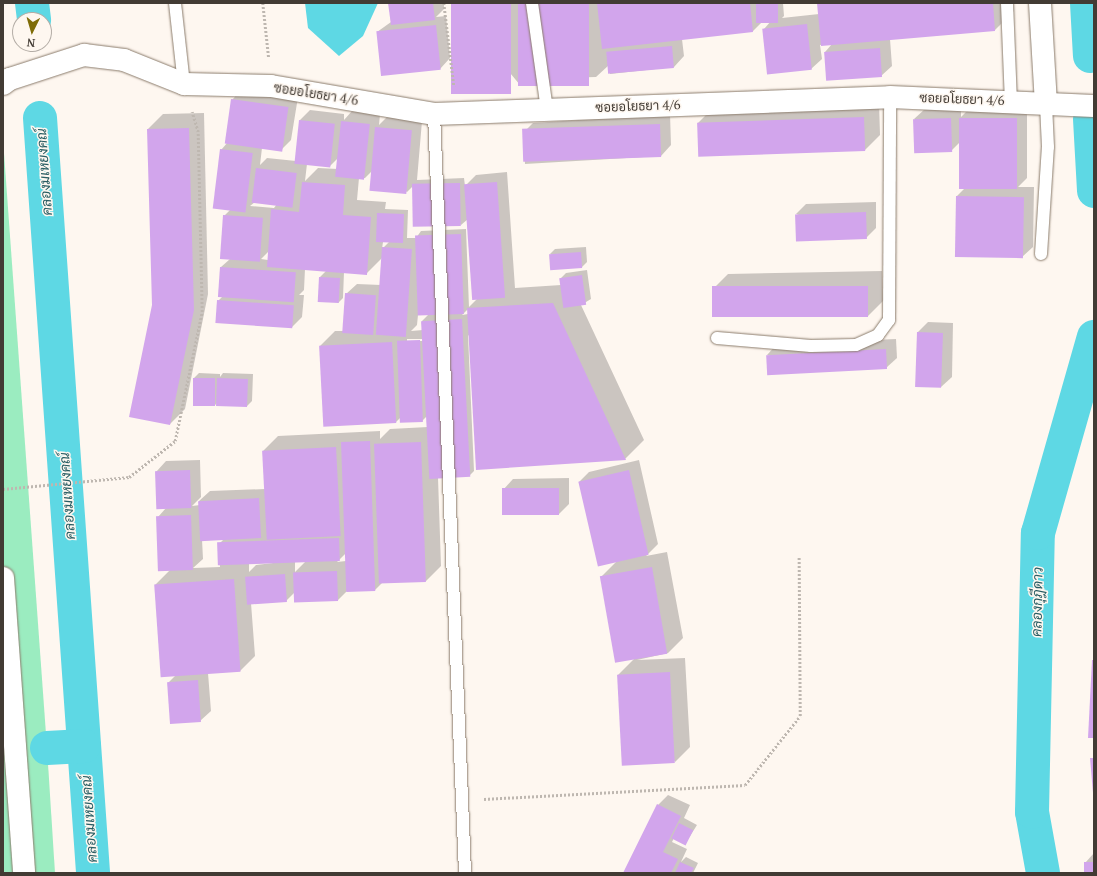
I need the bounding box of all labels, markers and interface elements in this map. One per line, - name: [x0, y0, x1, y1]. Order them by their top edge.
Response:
- north arrow: [12, 12, 52, 52]
- text: N: [26, 36, 36, 50]
- street label: ซอยอโยธยา 4/6: [273, 80, 359, 108]
- street label: ซอยอโยธยา 4/6: [919, 90, 1005, 108]
- street label: ซอยอโยธยา 4/6: [595, 97, 681, 115]
- water label: คลองมเหยงคณ์: [33, 128, 55, 216]
- water label: คลองมเหยงคณ์: [56, 452, 78, 540]
- water label: คลองกุฎีดาว: [1028, 567, 1046, 637]
- water label: คลองมเหยงคณ์: [78, 775, 100, 863]

